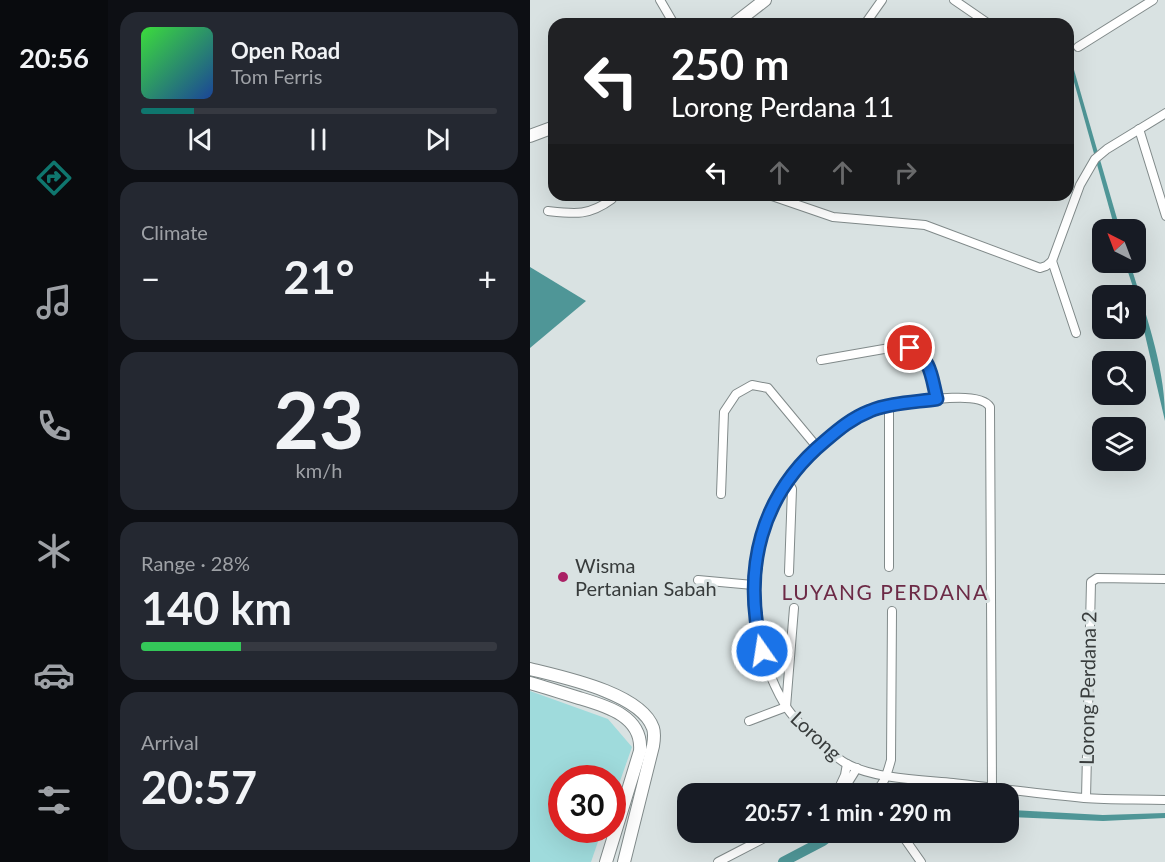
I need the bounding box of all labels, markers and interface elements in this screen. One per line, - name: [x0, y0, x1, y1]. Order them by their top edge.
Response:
- text: Open Road: [231, 37, 340, 64]
- text: 250 m: [671, 39, 789, 89]
- text: 20:56: [19, 41, 89, 74]
- icon: left: [572, 42, 650, 120]
- text: Tom Ferris: [231, 64, 322, 88]
- text: Lorong Perdana 11: [671, 90, 894, 123]
- icon: previous: [184, 123, 217, 156]
- icon: pause: [302, 123, 335, 156]
- icon: next: [421, 123, 454, 156]
- icon: left: [700, 156, 733, 189]
- icon: ahead: [763, 156, 796, 189]
- icon: ahead: [826, 156, 859, 189]
- icon: right: [889, 156, 922, 189]
- icon: directions: [33, 157, 75, 199]
- north arrow: [1092, 219, 1146, 273]
- map controls: [1092, 219, 1146, 471]
- text: Climate: [141, 220, 208, 244]
- text: 21°: [284, 250, 354, 304]
- text: −: [141, 258, 160, 298]
- text: +: [478, 258, 497, 298]
- icon: music: [33, 281, 75, 323]
- button: sound: [1092, 285, 1146, 339]
- pin: [884, 322, 935, 373]
- icon: arrive: [893, 331, 926, 364]
- button: search: [1092, 351, 1146, 405]
- text: 23: [274, 372, 364, 466]
- icon: phone: [33, 405, 75, 447]
- button: layers: [1092, 417, 1146, 471]
- text: km/h: [296, 458, 342, 482]
- icon: climate: [33, 530, 75, 572]
- text: Range · 28%: [141, 551, 250, 575]
- place label: Wisma Pertanian Sabah: [575, 553, 717, 600]
- marker: Wisma Pertanian Sabah: [556, 570, 570, 584]
- district label: LUYANG PERDANA: [781, 579, 989, 604]
- text: 140 km: [141, 581, 292, 635]
- street label: Lorong Perdana 2: [1074, 611, 1100, 765]
- position arrow: [730, 619, 794, 683]
- icon: car: [33, 654, 75, 696]
- street label: Lorong: [786, 706, 847, 765]
- text: Arrival: [141, 730, 199, 754]
- text: 20:57: [141, 760, 257, 814]
- speed limit sign: 30: [548, 765, 626, 843]
- icon: filters: [33, 779, 75, 821]
- text: 20:57 · 1 min · 290 m: [745, 799, 951, 826]

